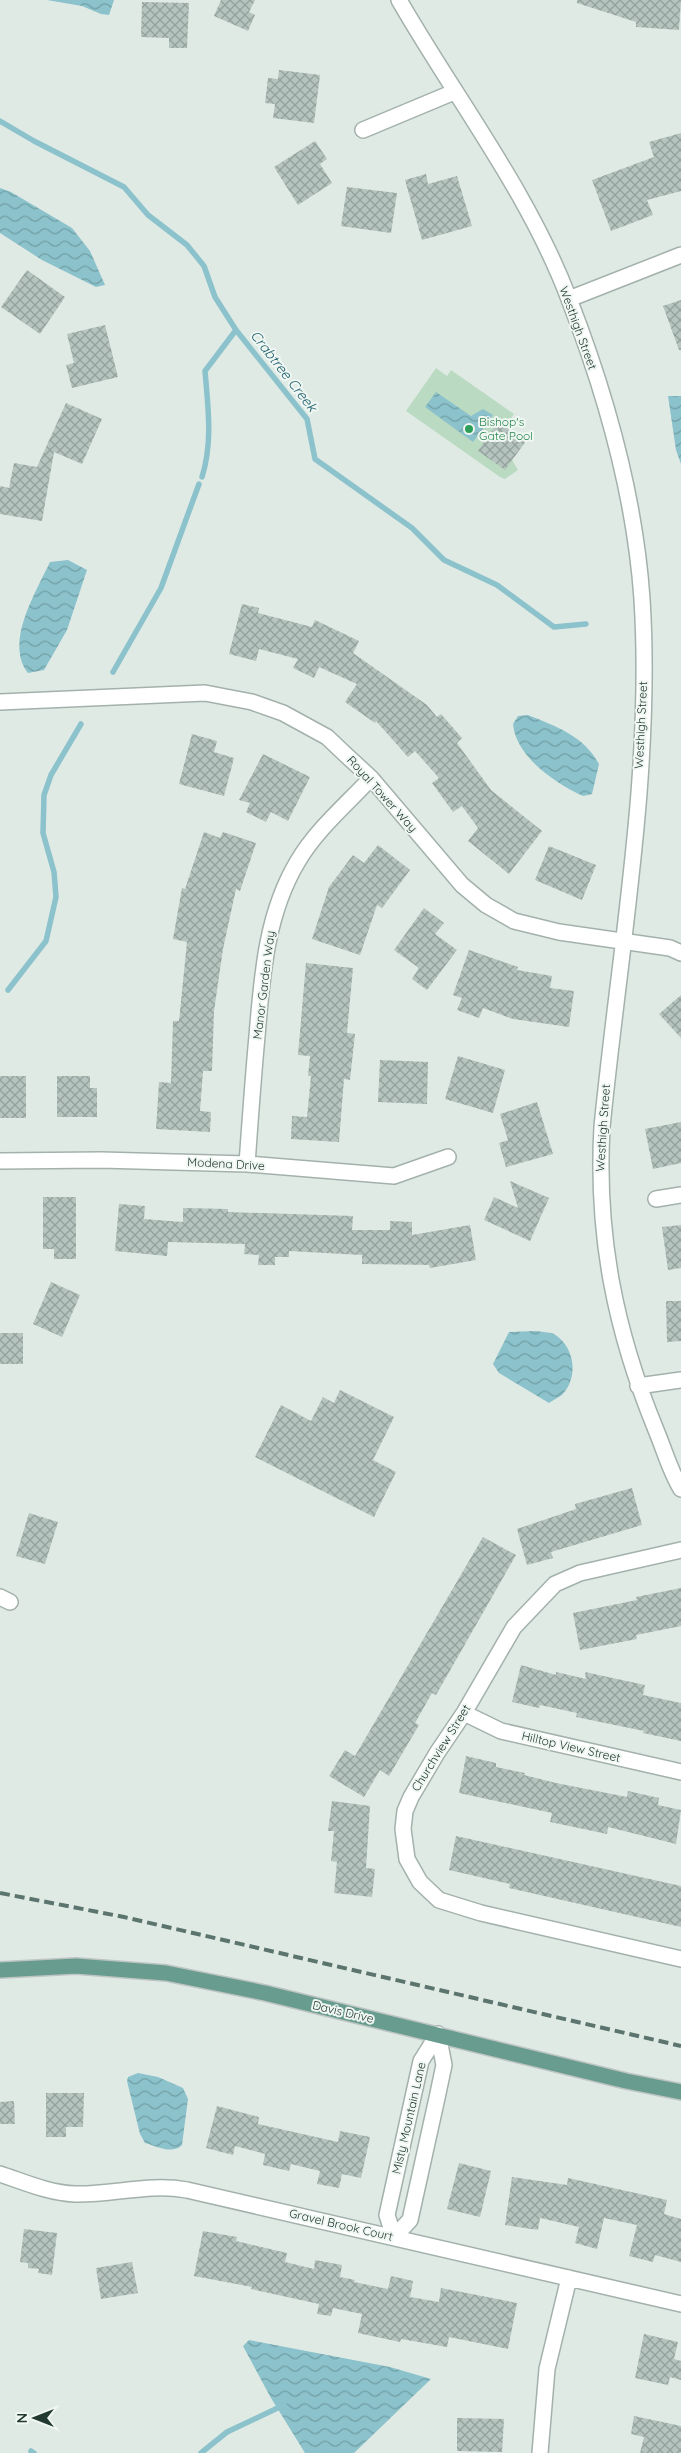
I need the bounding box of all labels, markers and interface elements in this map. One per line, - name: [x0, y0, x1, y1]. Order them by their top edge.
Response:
- street label: Westhigh Street: [556, 284, 601, 372]
- water label: Crabtree Creek: [247, 327, 322, 416]
- place label: Bishop's Gate Pool: [479, 414, 533, 443]
- marker: Bishop's Gate Pool: [463, 423, 475, 435]
- street label: Westhigh Street: [631, 681, 650, 769]
- street label: Royal Tower Way: [344, 752, 421, 835]
- street label: Manor Garden Way: [249, 930, 278, 1040]
- street label: Westhigh Street: [592, 1084, 613, 1172]
- street label: Modena Drive: [187, 1154, 265, 1173]
- street label: Churchview Street: [408, 1702, 473, 1794]
- street label: Hilltop View Street: [520, 1728, 622, 1765]
- street label: Davis Drive: [311, 1997, 375, 2026]
- street label: Misty Mountain Lane: [388, 2060, 429, 2175]
- street label: Gravel Brook Court: [288, 2205, 394, 2244]
- north arrow: [10, 2393, 60, 2443]
- text: N: [13, 2413, 31, 2423]

